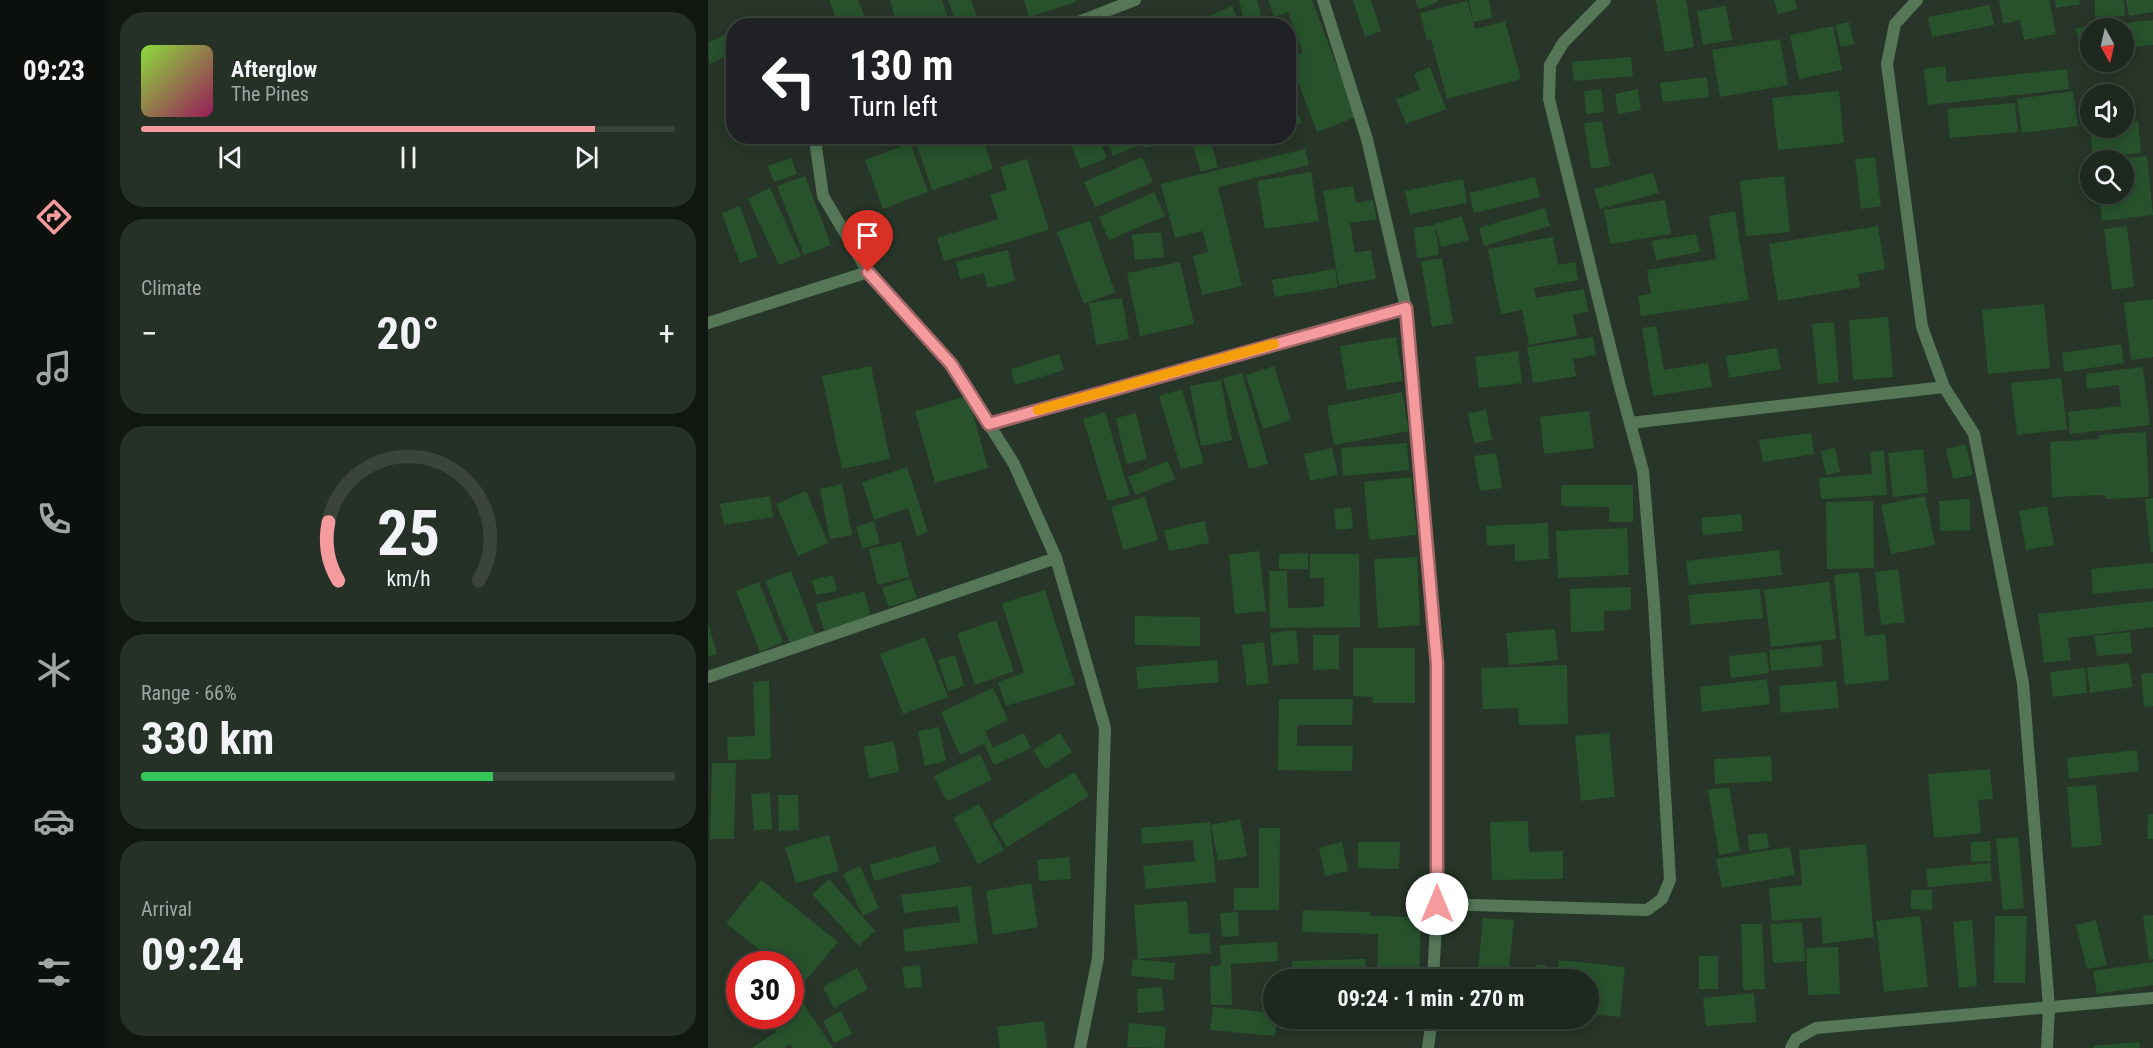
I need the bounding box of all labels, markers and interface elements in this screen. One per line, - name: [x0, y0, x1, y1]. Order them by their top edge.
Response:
- north arrow: [2080, 18, 2134, 72]
- map controls: [2080, 18, 2134, 204]
- text: 130 m: [849, 41, 954, 90]
- icon: left: [750, 42, 828, 120]
- text: 09:23: [23, 55, 85, 87]
- text: Afterglow: [231, 57, 317, 82]
- text: The Pines: [231, 82, 309, 106]
- button: sound: [2080, 84, 2134, 138]
- text: Turn left: [849, 91, 938, 123]
- icon: previous: [214, 141, 247, 174]
- icon: pause: [392, 141, 425, 174]
- icon: next: [570, 141, 603, 174]
- button: search: [2080, 150, 2134, 204]
- icon: directions: [33, 196, 75, 238]
- pin: [842, 210, 893, 272]
- icon: arrive: [851, 219, 884, 252]
- text: Climate: [141, 276, 201, 300]
- text: 20°: [377, 307, 440, 360]
- text: −: [141, 314, 158, 353]
- text: +: [659, 314, 675, 353]
- icon: music: [33, 347, 75, 389]
- text: 25: [376, 497, 440, 570]
- icon: phone: [33, 498, 75, 540]
- text: km/h: [386, 566, 430, 591]
- icon: climate: [33, 649, 75, 691]
- text: Range · 66%: [141, 681, 237, 705]
- text: 330 km: [141, 712, 274, 765]
- icon: car: [33, 800, 75, 842]
- position arrow: [1405, 872, 1469, 936]
- text: Arrival: [141, 897, 192, 921]
- text: 09:24: [141, 928, 244, 981]
- icon: filters: [33, 951, 75, 993]
- speed limit sign: 30: [726, 951, 804, 1029]
- text: 09:24 · 1 min · 270 m: [1338, 986, 1524, 1011]

